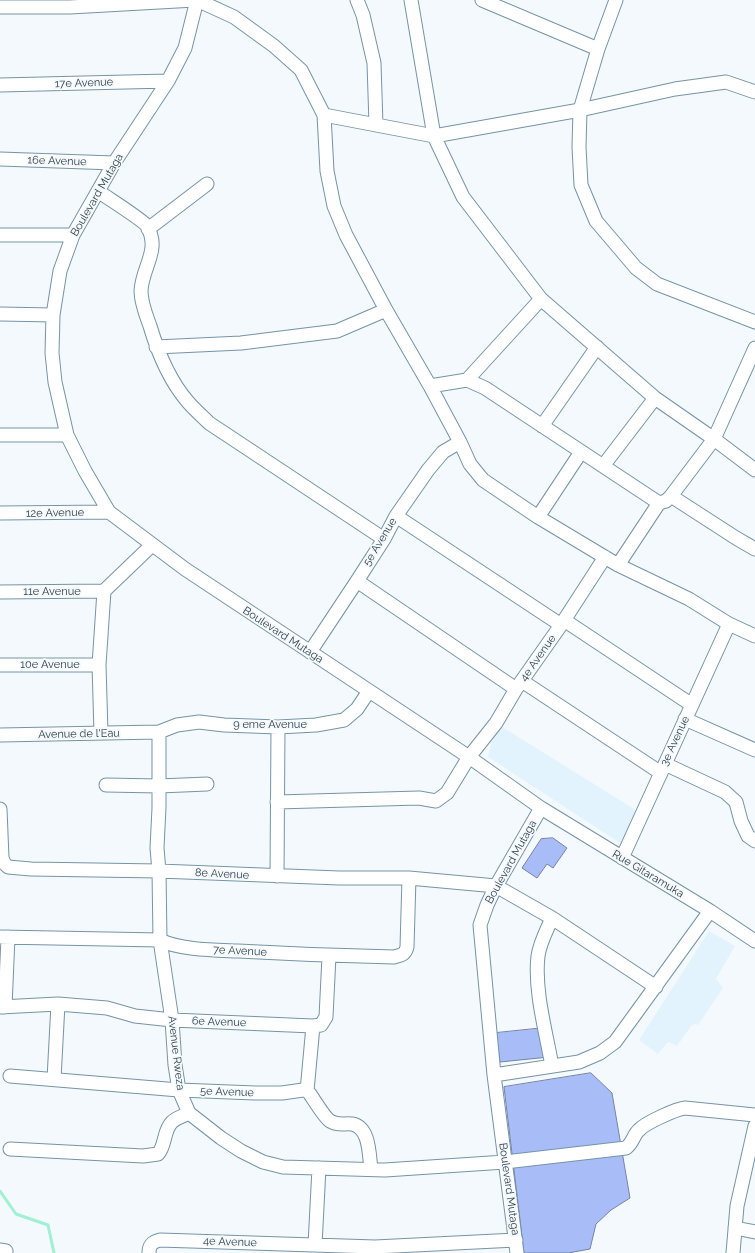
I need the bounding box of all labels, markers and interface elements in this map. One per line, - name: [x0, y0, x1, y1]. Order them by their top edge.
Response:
- street label: 17e Avenue: [55, 75, 113, 91]
- street label: Boulevard Mutaga: [68, 151, 126, 239]
- street label: 16e Avenue: [27, 153, 87, 169]
- street label: 12e Avenue: [26, 506, 84, 520]
- street label: 5e Avenue: [360, 516, 400, 568]
- street label: 11e Avenue: [23, 585, 81, 599]
- street label: Boulevard Mutaga: [240, 604, 326, 666]
- street label: 4e Avenue: [517, 632, 559, 684]
- street label: 10e Avenue: [20, 658, 80, 672]
- street label: 3e Avenue: [658, 714, 692, 768]
- street label: 9 eme Avenue: [233, 718, 307, 732]
- street label: Avenue de l'Eau: [38, 727, 120, 741]
- street label: Boulevard Mutaga: [483, 818, 539, 906]
- street label: Rue Gitaramuka: [610, 847, 686, 901]
- street label: 8e Avenue: [194, 866, 250, 882]
- street label: 7e Avenue: [213, 943, 267, 959]
- street label: 6e Avenue: [192, 1014, 246, 1030]
- street label: Avenue Rweza: [165, 1015, 187, 1091]
- street label: 5e Avenue: [200, 1084, 254, 1100]
- street label: Boulevard Mutaga: [496, 1142, 522, 1236]
- street label: 4e Avenue: [203, 1234, 257, 1250]

